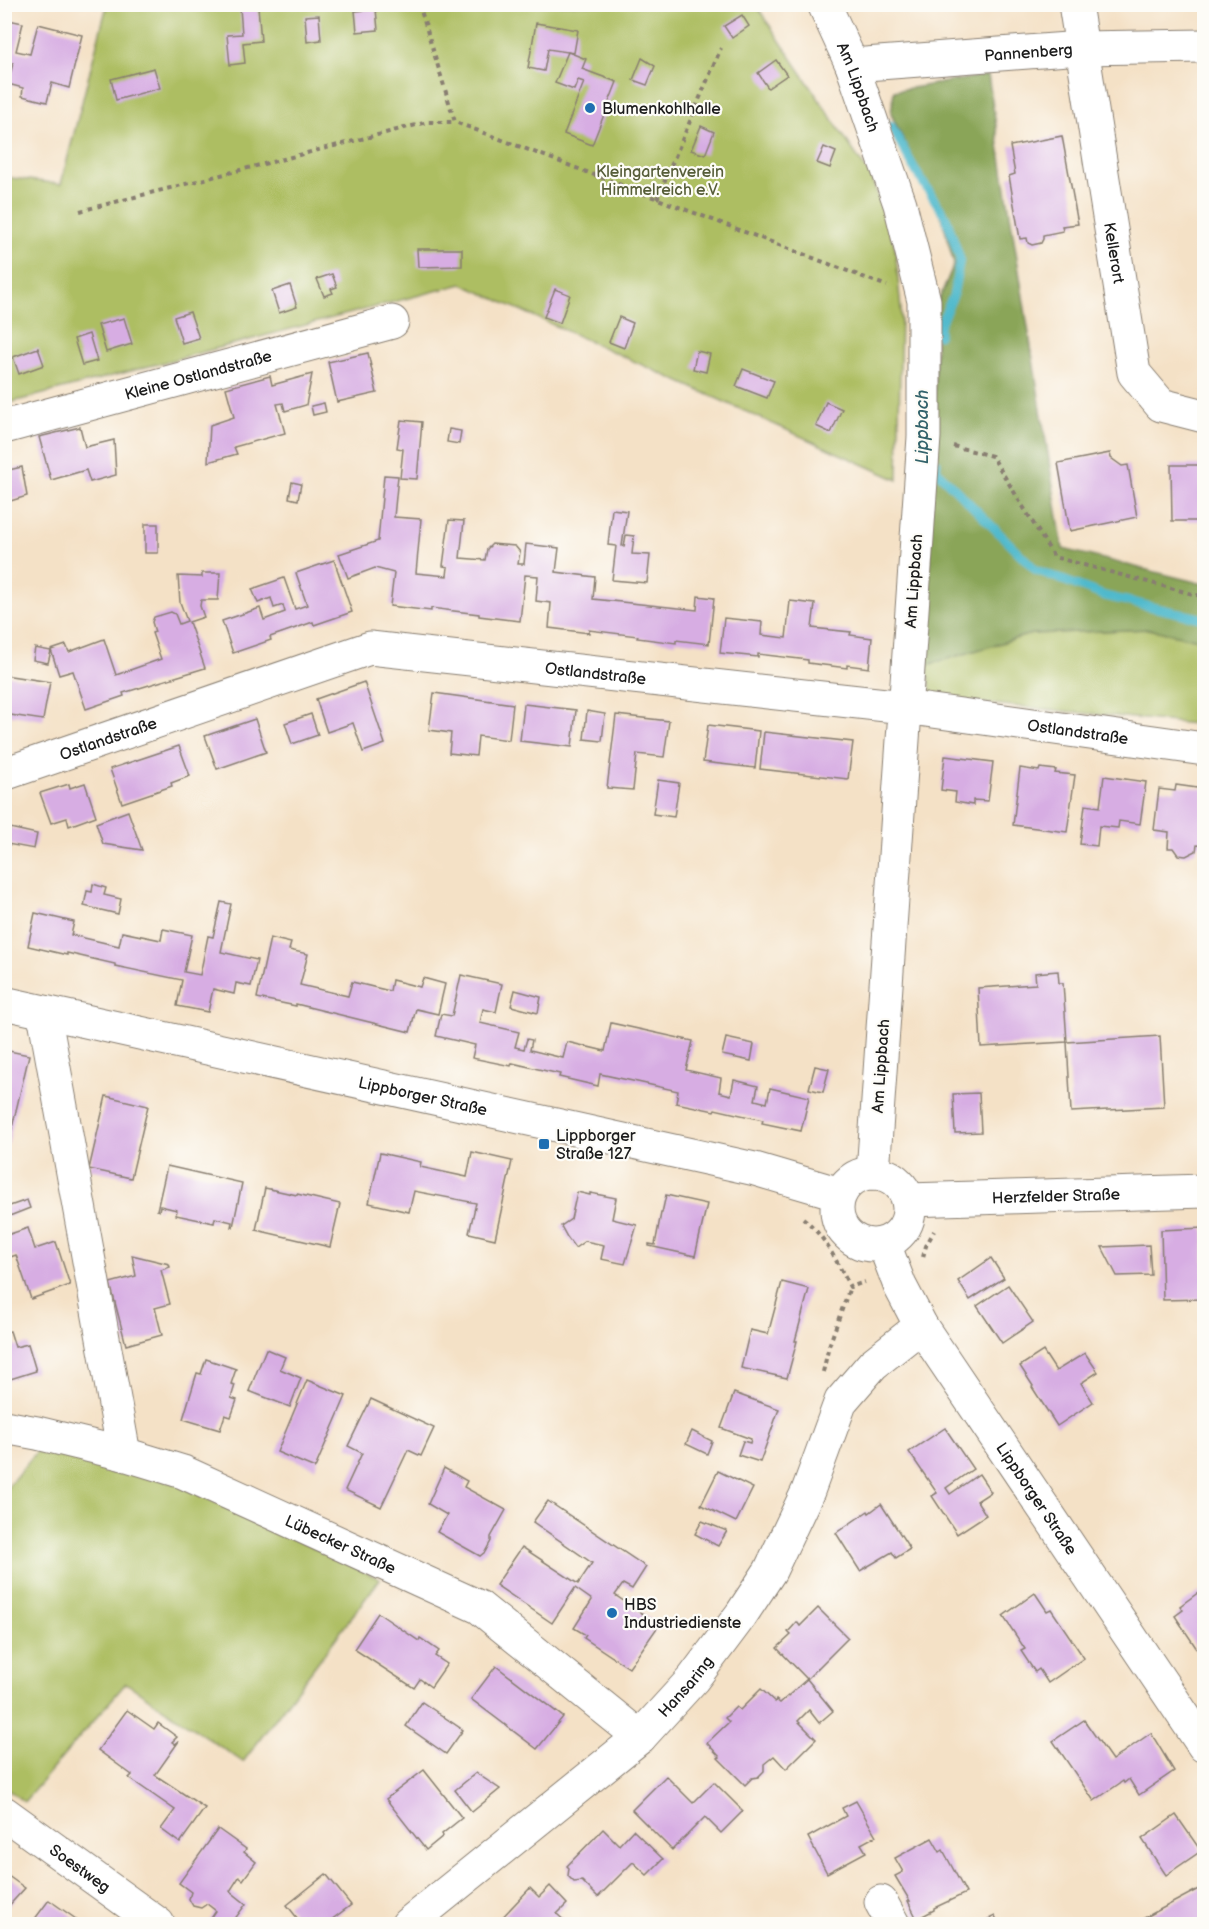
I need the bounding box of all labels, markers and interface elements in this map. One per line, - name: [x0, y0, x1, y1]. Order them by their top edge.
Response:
- street label: Am Lippbach: [832, 40, 882, 135]
- street label: Pannenberg: [984, 41, 1073, 66]
- place label: Blumenkohlhalle: [602, 100, 721, 119]
- marker: Blumenkohlhalle: [583, 101, 597, 115]
- park label: Kleingartenverein Himmelreich e.V.: [596, 163, 724, 200]
- street label: Kellerort: [1099, 221, 1128, 285]
- street label: Kleine Ostlandstraße: [123, 347, 274, 405]
- water label: Lippbach: [912, 390, 933, 464]
- street label: Am Lippbach: [902, 533, 927, 629]
- street label: Ostlandstraße: [544, 659, 647, 689]
- street label: Ostlandstraße: [57, 714, 160, 765]
- street label: Ostlandstraße: [1026, 716, 1130, 749]
- street label: Am Lippbach: [869, 1018, 894, 1114]
- street label: Lippborger Straße: [356, 1074, 489, 1121]
- place label: Lippborger Straße 127: [556, 1127, 636, 1164]
- marker: Lippborger Straße 127: [537, 1137, 551, 1151]
- street label: Herzfelder Straße: [992, 1186, 1121, 1208]
- street label: Lippborger Straße: [991, 1440, 1081, 1559]
- street label: Lübecker Straße: [282, 1512, 399, 1579]
- place label: HBS Industriedienste: [624, 1596, 742, 1633]
- marker: HBS Industriedienste: [605, 1606, 619, 1620]
- street label: Hansaring: [655, 1653, 718, 1722]
- street label: Soestweg: [45, 1841, 114, 1897]

